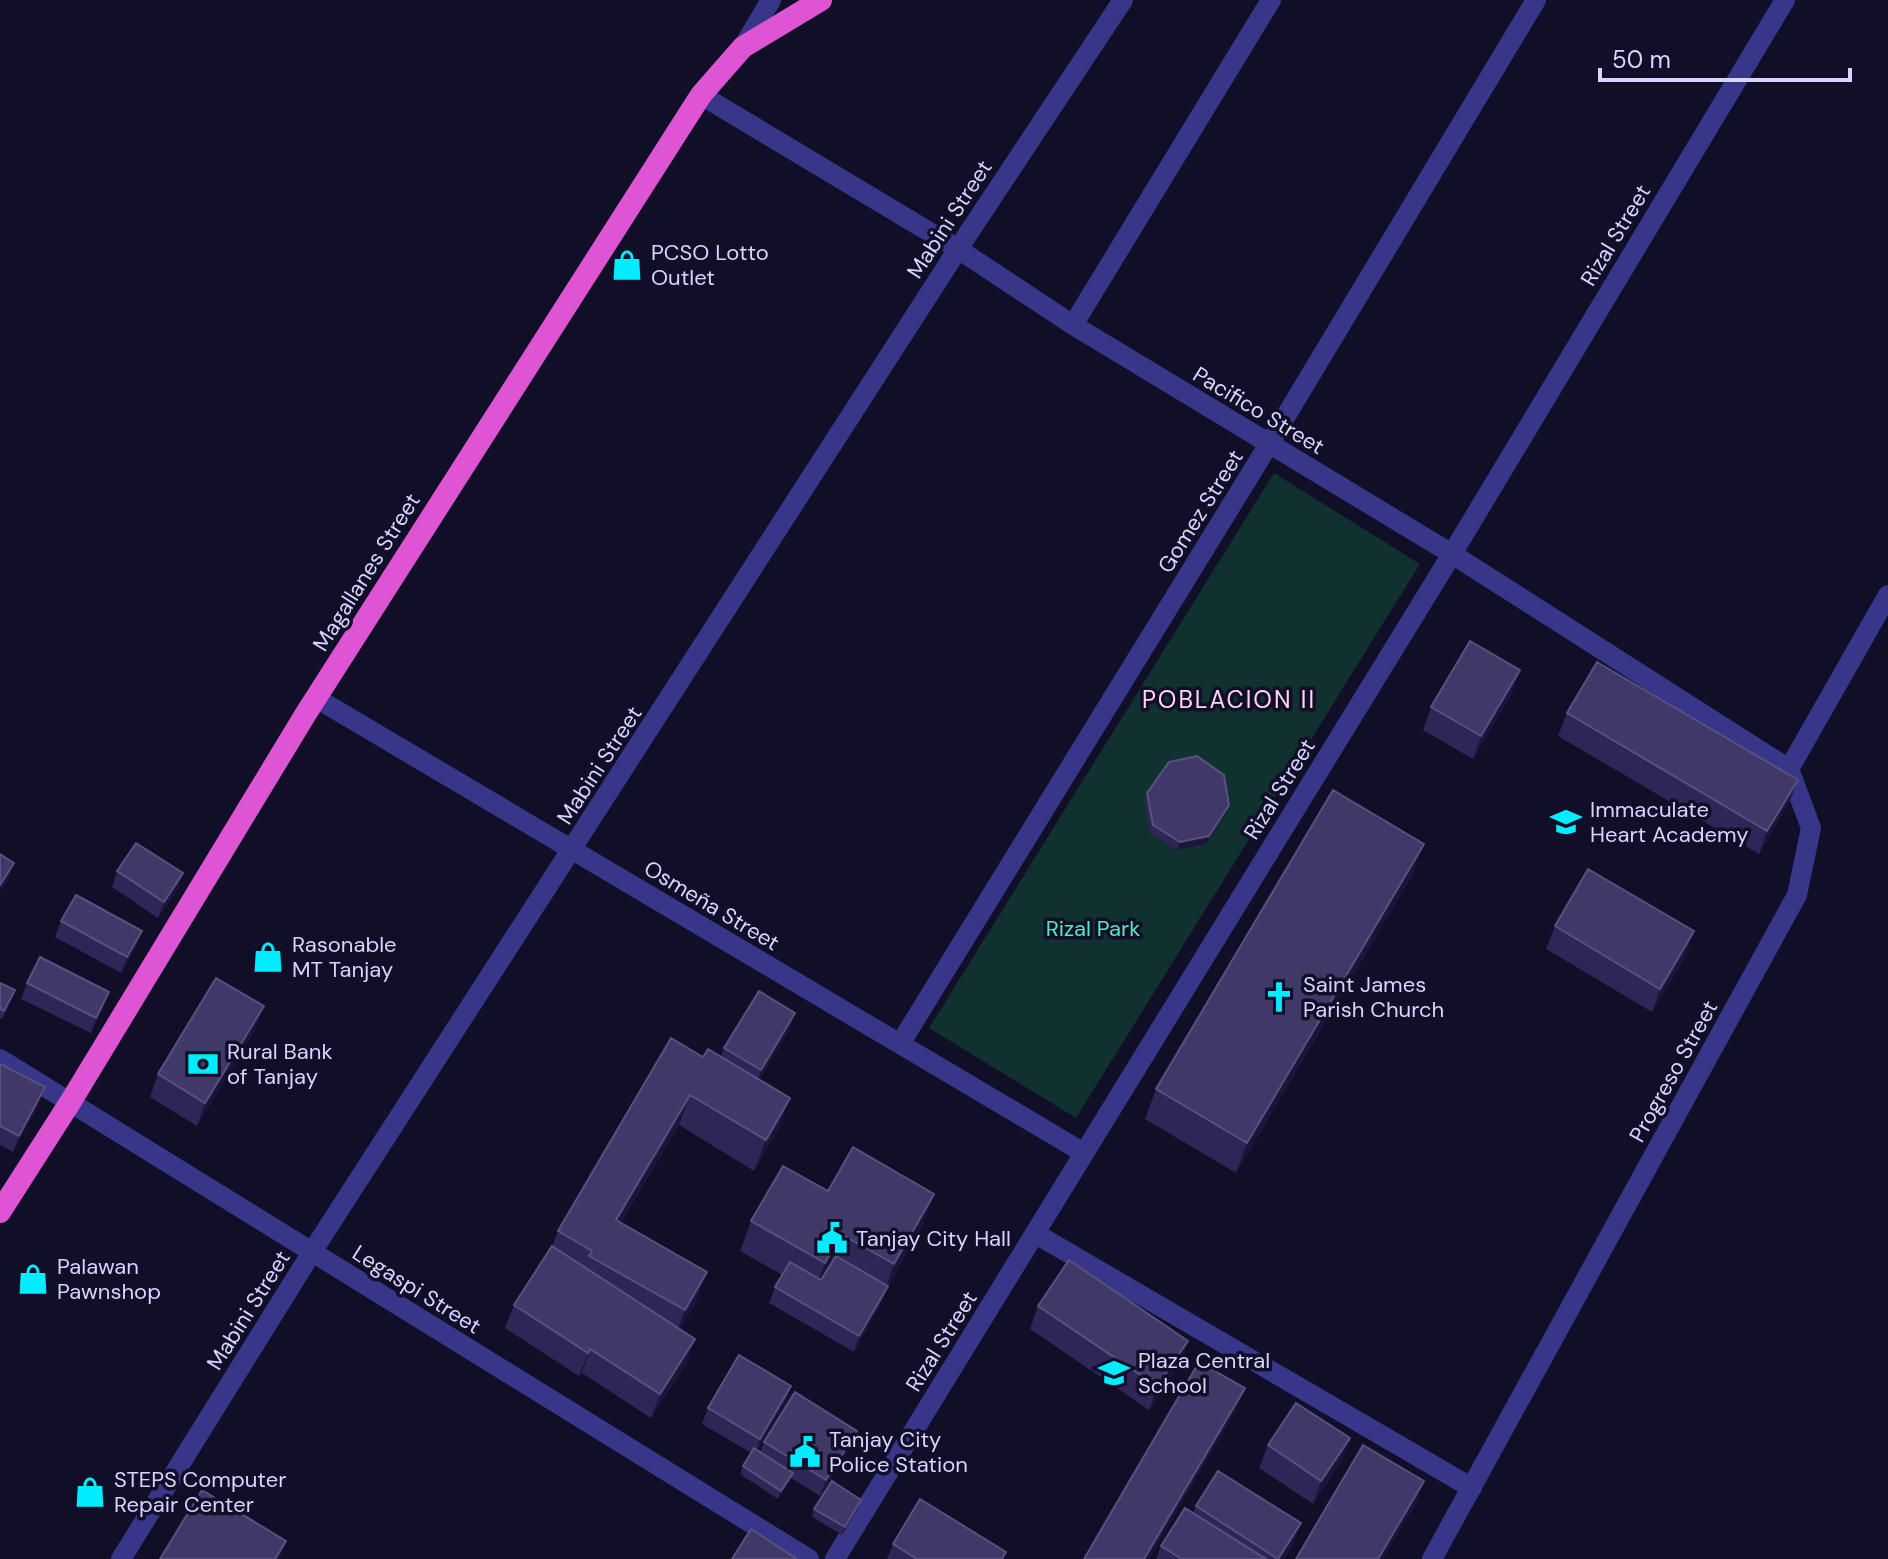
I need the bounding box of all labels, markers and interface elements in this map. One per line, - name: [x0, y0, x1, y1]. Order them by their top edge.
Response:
- scale bar: [1600, 32, 1850, 82]
- text: 50 m: [1612, 44, 1671, 75]
- street label: Mabini Street: [900, 154, 999, 284]
- street label: Rizal Street: [1574, 179, 1657, 291]
- place label: PCSO Lotto Outlet: [651, 238, 769, 292]
- shop icon: PCSO Lotto Outlet: [610, 248, 644, 282]
- street label: Pacifico Street: [1188, 360, 1330, 461]
- street label: Gomez Street: [1151, 444, 1250, 578]
- street label: Magallanes Street: [306, 488, 427, 657]
- district label: POBLACION II: [1142, 684, 1316, 715]
- street label: Mabini Street: [550, 700, 649, 830]
- street label: Rizal Street: [1237, 733, 1322, 845]
- place label: Immaculate Heart Academy: [1590, 795, 1748, 849]
- school or university icon: Immaculate Heart Academy: [1549, 805, 1583, 839]
- street label: Osmeña Street: [639, 854, 785, 957]
- park label: Rizal Park: [1046, 914, 1140, 943]
- place label: Rasonable MT Tanjay: [292, 930, 397, 984]
- shop icon: Rasonable MT Tanjay: [251, 940, 285, 974]
- place label: Saint James Parish Church: [1303, 970, 1444, 1024]
- church icon: Saint James Parish Church: [1262, 980, 1296, 1014]
- street label: Progreso Street: [1622, 995, 1724, 1147]
- place label: Rural Bank of Tanjay: [227, 1037, 333, 1091]
- bank icon: Rural Bank of Tanjay: [186, 1047, 220, 1081]
- public building icon: Tanjay City Hall: [815, 1221, 849, 1255]
- place label: Tanjay City Hall: [856, 1224, 1011, 1253]
- street label: Legaspi Street: [347, 1238, 486, 1340]
- street label: Mabini Street: [200, 1245, 297, 1375]
- place label: Palawan Pawnshop: [57, 1252, 161, 1306]
- shop icon: Palawan Pawnshop: [16, 1262, 50, 1296]
- street label: Rizal Street: [899, 1285, 984, 1397]
- place label: Plaza Central School: [1138, 1346, 1270, 1400]
- school or university icon: Plaza Central School: [1097, 1356, 1131, 1390]
- place label: Tanjay City Police Station: [829, 1425, 968, 1479]
- public building icon: Tanjay City Police Station: [788, 1435, 822, 1469]
- place label: STEPS Computer Repair Center: [114, 1465, 286, 1519]
- shop icon: STEPS Computer Repair Center: [73, 1475, 107, 1509]

